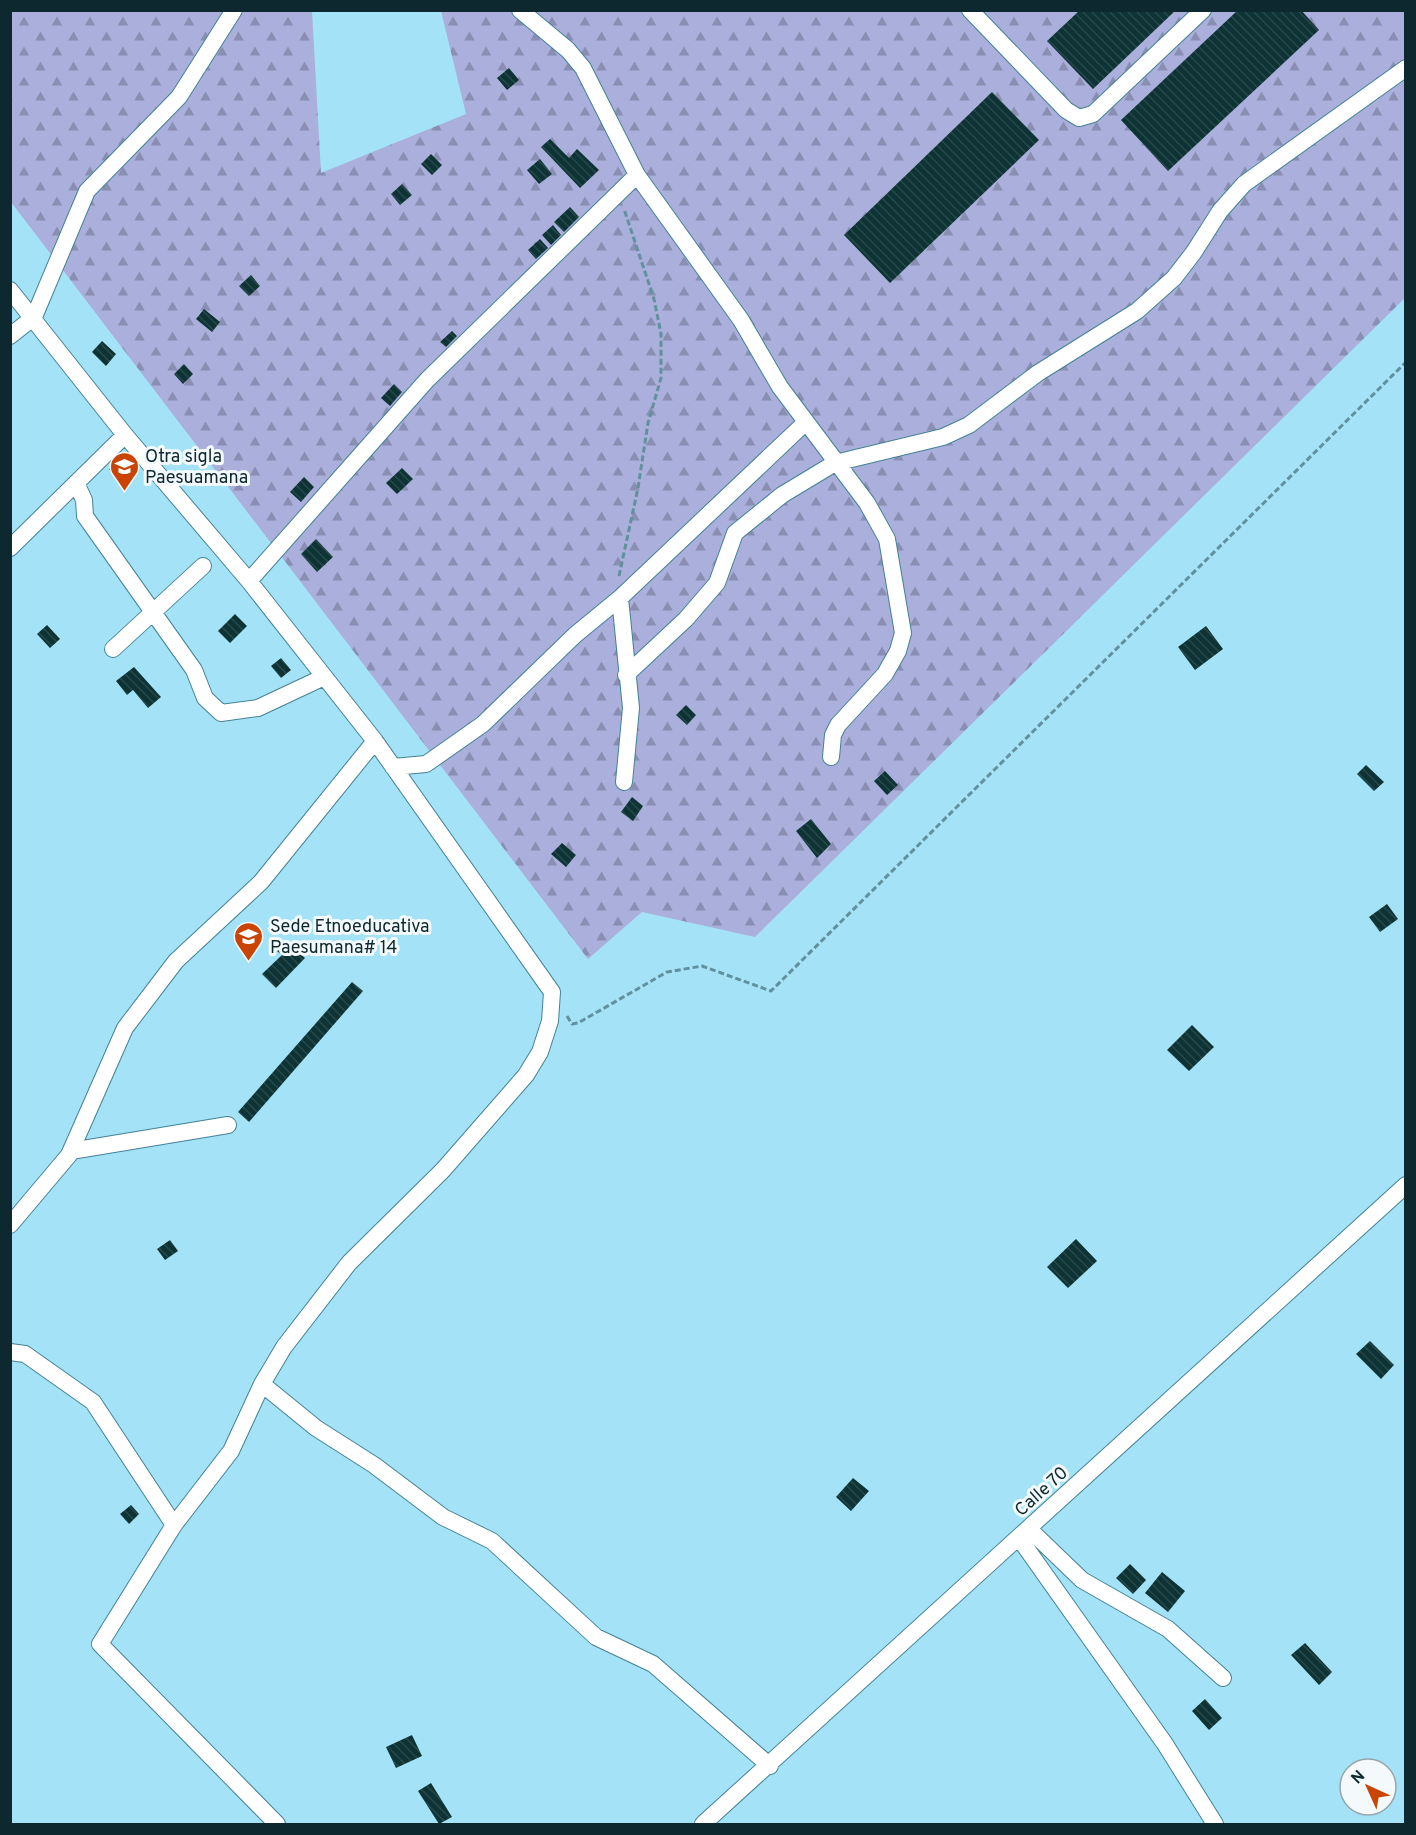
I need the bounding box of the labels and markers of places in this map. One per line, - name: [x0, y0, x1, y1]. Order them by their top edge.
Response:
- place label: Otra sigla Paesuamana: [145, 446, 248, 490]
- school or university icon: Otra sigla Paesuamana: [108, 450, 140, 492]
- place label: Sede Etnoeducativa Paesumana# 14: [270, 916, 430, 960]
- school or university icon: Sede Etnoeducativa Paesumana# 14: [233, 920, 265, 962]

